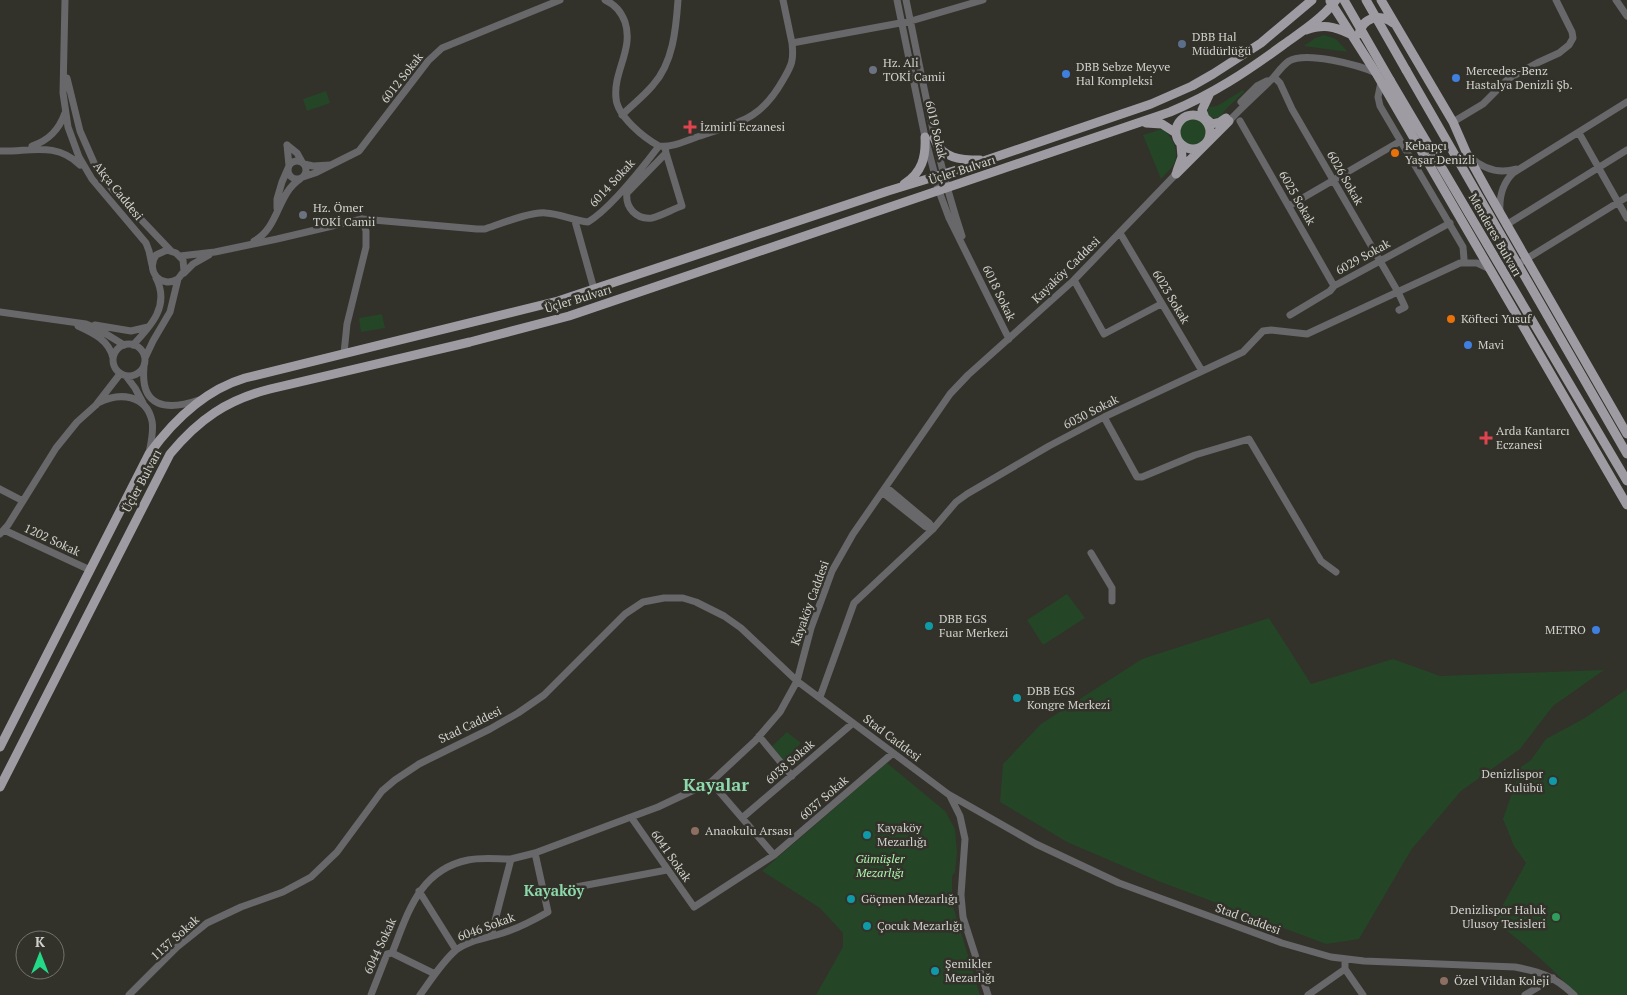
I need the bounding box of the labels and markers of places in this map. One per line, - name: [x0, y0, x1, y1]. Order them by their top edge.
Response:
- place label: DBB Hal Müdürlüğü: [1192, 29, 1251, 58]
- marker: DBB Hal Müdürlüğü: [1176, 38, 1188, 50]
- place label: Hz. Ali TOKİ Camii: [883, 55, 946, 84]
- place label: DBB Sebze Meyve Hal Kompleksi: [1076, 59, 1170, 88]
- place label: Mercedes-Benz Hastalya Denizli Şb.: [1466, 63, 1573, 92]
- marker: Hz. Ali TOKİ Camii: [867, 64, 879, 76]
- marker: DBB Sebze Meyve Hal Kompleksi: [1060, 68, 1072, 80]
- marker: Mercedes-Benz Hastalya Denizli Şb.: [1450, 72, 1462, 84]
- place label: İzmirli Eczanesi: [700, 119, 785, 134]
- marker: İzmirli Eczanesi: [684, 121, 696, 133]
- place label: Kebapçı Yaşar Denizli: [1405, 138, 1476, 167]
- marker: Kebapçı Yaşar Denizli: [1389, 147, 1401, 159]
- place label: Hz. Ömer TOKİ Camii: [313, 200, 376, 229]
- marker: Hz. Ömer TOKİ Camii: [297, 209, 309, 221]
- place label: Köfteci Yusuf: [1461, 311, 1532, 326]
- marker: Köfteci Yusuf: [1445, 313, 1457, 325]
- place label: Mavi: [1478, 337, 1505, 352]
- marker: Mavi: [1462, 339, 1474, 351]
- place label: Arda Kantarcı Eczanesi: [1496, 423, 1570, 452]
- marker: Arda Kantarcı Eczanesi: [1480, 432, 1492, 444]
- place label: DBB EGS Fuar Merkezi: [939, 611, 1009, 640]
- marker: DBB EGS Fuar Merkezi: [923, 620, 935, 632]
- place label: METRO: [1545, 622, 1586, 637]
- marker: METRO: [1590, 624, 1602, 636]
- place label: DBB EGS Kongre Merkezi: [1027, 683, 1111, 712]
- marker: DBB EGS Kongre Merkezi: [1011, 692, 1023, 704]
- place label: Denizlispor Kulübü: [1481, 766, 1543, 795]
- marker: Denizlispor Kulübü: [1547, 775, 1559, 787]
- place label: Kayaköy Mezarlığı: [877, 820, 927, 849]
- place label: Anaokulu Arsası: [705, 823, 793, 838]
- marker: Anaokulu Arsası: [689, 825, 701, 837]
- marker: Kayaköy Mezarlığı: [861, 829, 873, 841]
- place label: Göçmen Mezarlığı: [861, 891, 958, 906]
- marker: Göçmen Mezarlığı: [845, 893, 857, 905]
- place label: Denizlispor Haluk Ulusoy Tesisleri: [1450, 902, 1547, 931]
- marker: Denizlispor Haluk Ulusoy Tesisleri: [1550, 911, 1562, 923]
- place label: Çocuk Mezarlığı: [877, 918, 963, 933]
- marker: Çocuk Mezarlığı: [861, 920, 873, 932]
- place label: Şemikler Mezarlığı: [945, 956, 995, 985]
- marker: Şemikler Mezarlığı: [929, 965, 941, 977]
- place label: Özel Vildan Koleji: [1454, 973, 1550, 988]
- marker: Özel Vildan Koleji: [1438, 975, 1450, 987]

